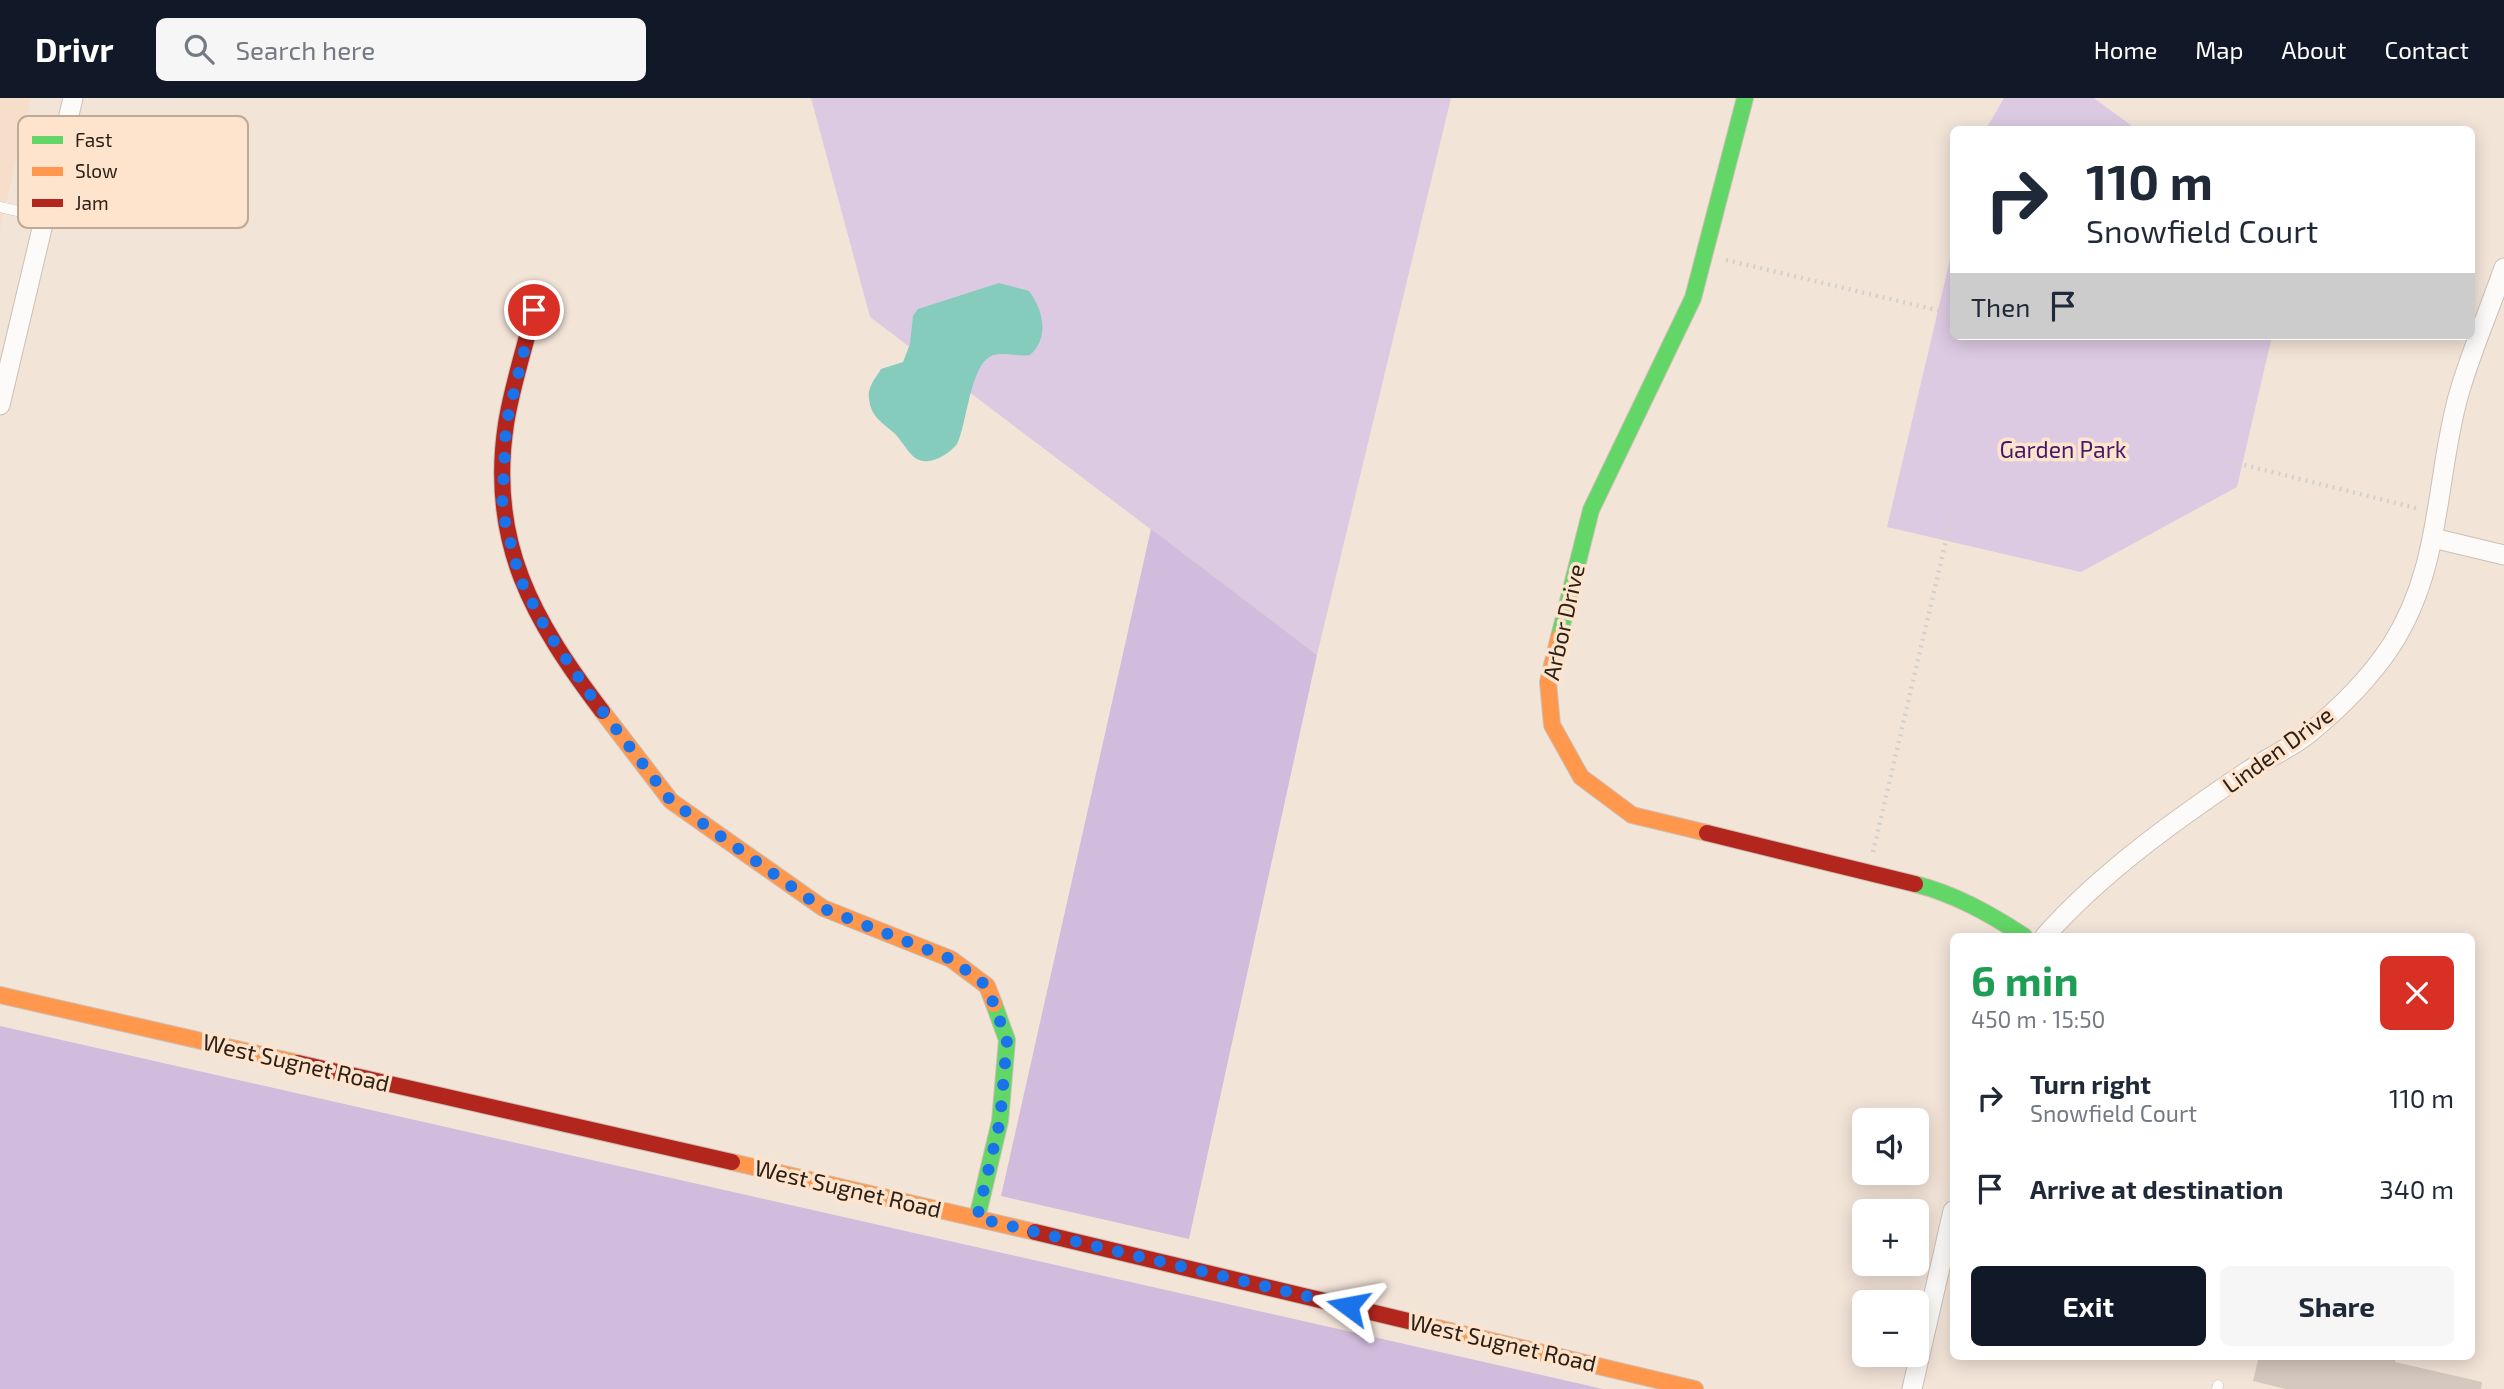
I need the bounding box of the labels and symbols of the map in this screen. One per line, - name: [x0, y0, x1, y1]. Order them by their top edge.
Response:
- legend: [18, 116, 248, 228]
- text: Fast: [75, 128, 112, 151]
- text: Slow: [75, 159, 118, 182]
- text: Jam: [75, 191, 109, 214]
- pin: [504, 280, 564, 340]
- park label: Garden Park: [1999, 435, 2127, 463]
- street label: Arbor Drive: [1536, 561, 1590, 683]
- street label: Linden Drive: [2217, 700, 2338, 799]
- street label: West Sugnet Road: [200, 1027, 392, 1097]
- street label: West Sugnet Road: [752, 1153, 944, 1223]
- position arrow: [1311, 1269, 1385, 1343]
- street label: West Sugnet Road: [1407, 1307, 1599, 1377]

